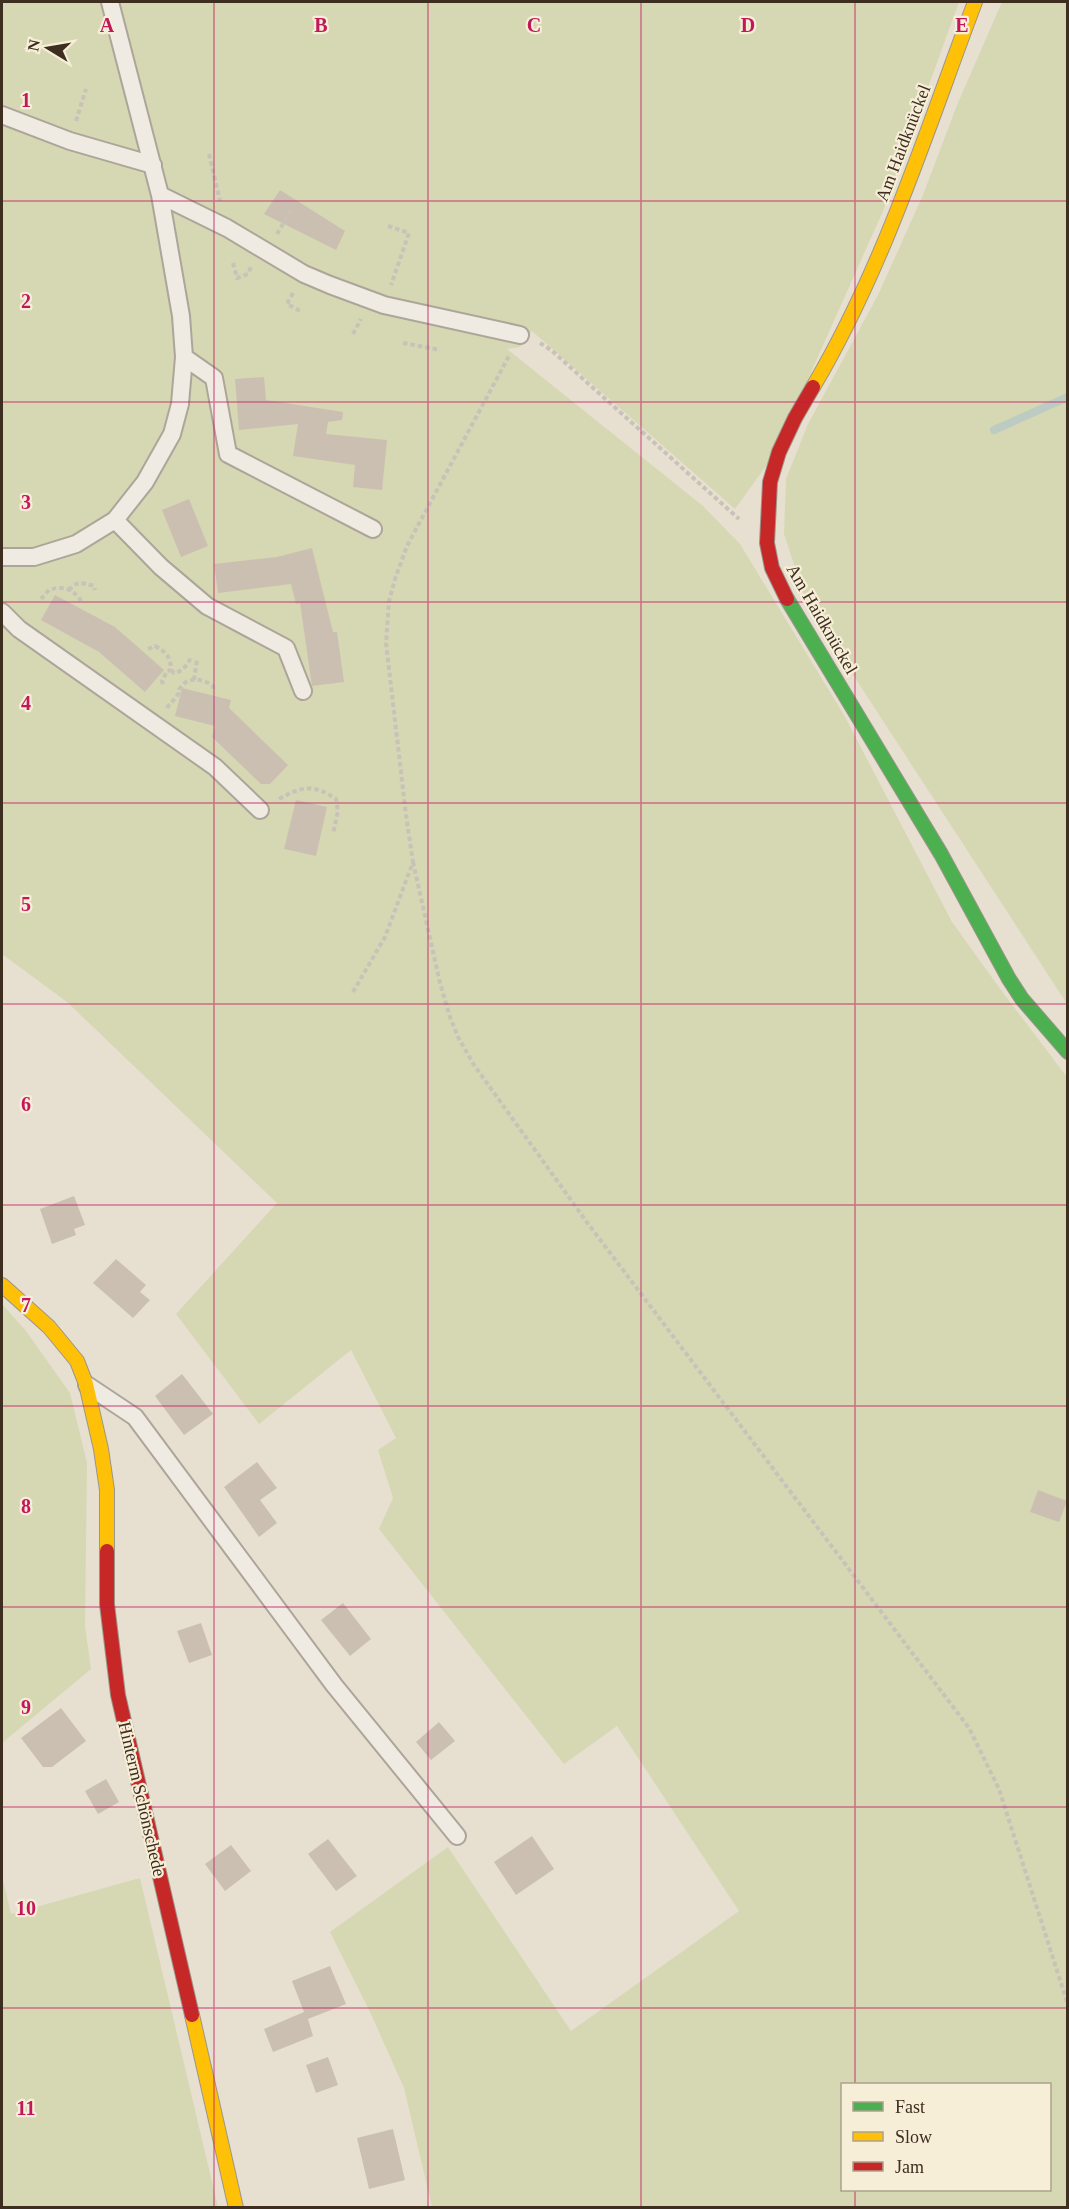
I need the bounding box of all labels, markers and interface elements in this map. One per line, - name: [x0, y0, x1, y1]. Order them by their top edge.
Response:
- text: A: [100, 14, 115, 36]
- text: B: [314, 14, 328, 36]
- text: C: [527, 14, 541, 36]
- text: D: [741, 14, 755, 36]
- text: E: [955, 14, 969, 36]
- north arrow: [18, 18, 78, 78]
- text: N: [24, 38, 43, 53]
- street label: Am Haidknückel: [872, 82, 934, 204]
- text: 1: [21, 89, 31, 111]
- text: 2: [21, 290, 31, 312]
- text: 3: [21, 491, 31, 513]
- street label: Am Haidknückel: [782, 561, 862, 677]
- text: 4: [21, 692, 31, 714]
- text: 5: [21, 893, 31, 915]
- text: 6: [21, 1093, 31, 1115]
- text: 7: [21, 1294, 31, 1316]
- text: 8: [21, 1495, 31, 1517]
- text: 9: [21, 1696, 31, 1718]
- street label: Hinterm Schönschede: [114, 1720, 170, 1878]
- text: 10: [16, 1897, 36, 1919]
- legend: [841, 2083, 1051, 2191]
- text: 11: [17, 2097, 35, 2119]
- text: Fast: [895, 2097, 925, 2117]
- text: Slow: [895, 2127, 932, 2147]
- text: Jam: [895, 2157, 924, 2177]

